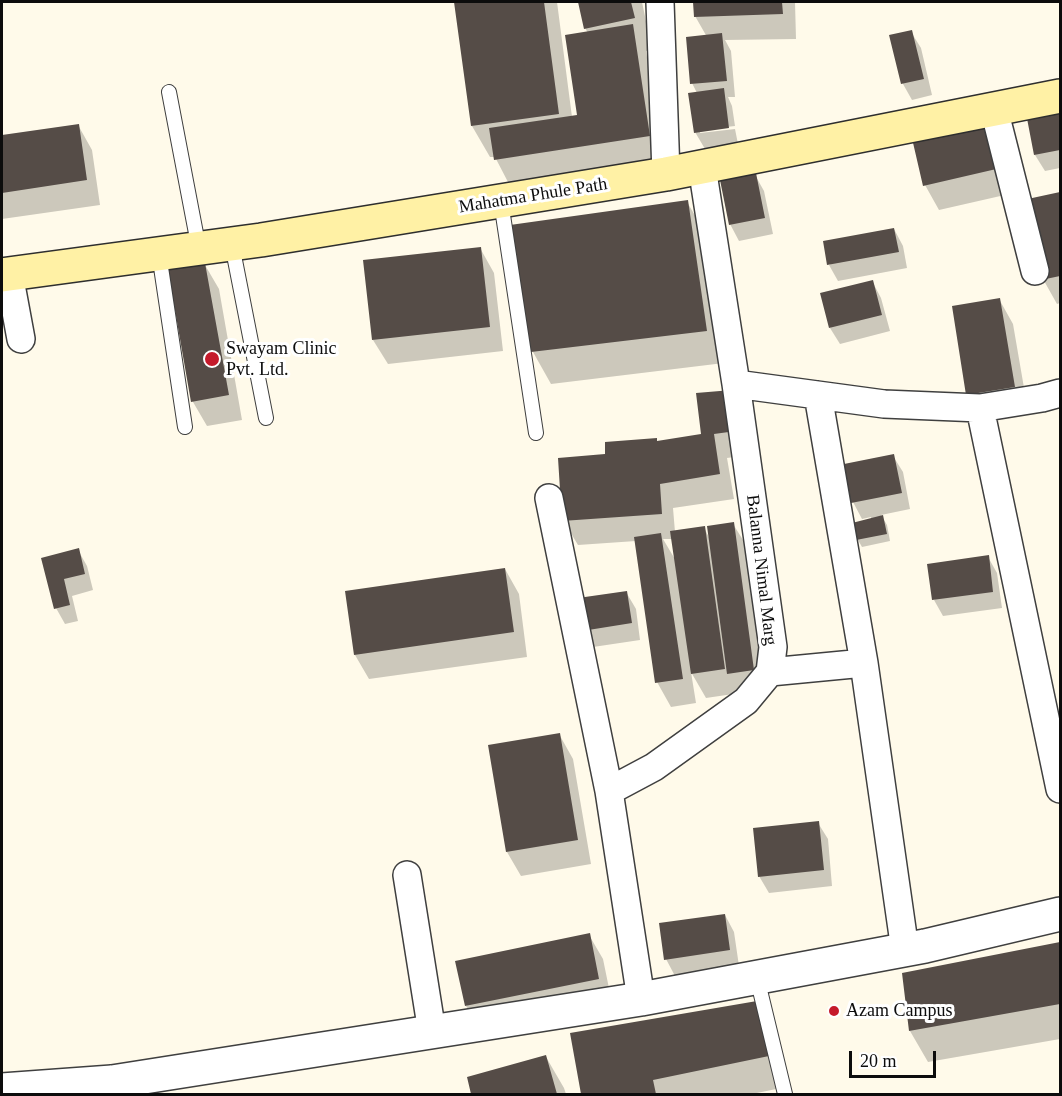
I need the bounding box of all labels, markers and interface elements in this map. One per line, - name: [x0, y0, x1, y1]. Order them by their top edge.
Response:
- street label: Mahatma Phule Path: [457, 174, 609, 218]
- place label: Swayam Clinic Pvt. Ltd.: [226, 338, 336, 380]
- marker: Swayam Clinic Pvt. Ltd.: [203, 350, 221, 368]
- street label: Balanna Nimal Marg: [741, 493, 781, 647]
- place label: Azam Campus: [846, 1000, 952, 1022]
- marker: Azam Campus: [827, 1004, 841, 1018]
- scale bar: [852, 1039, 939, 1077]
- text: 20 m: [860, 1051, 897, 1071]

